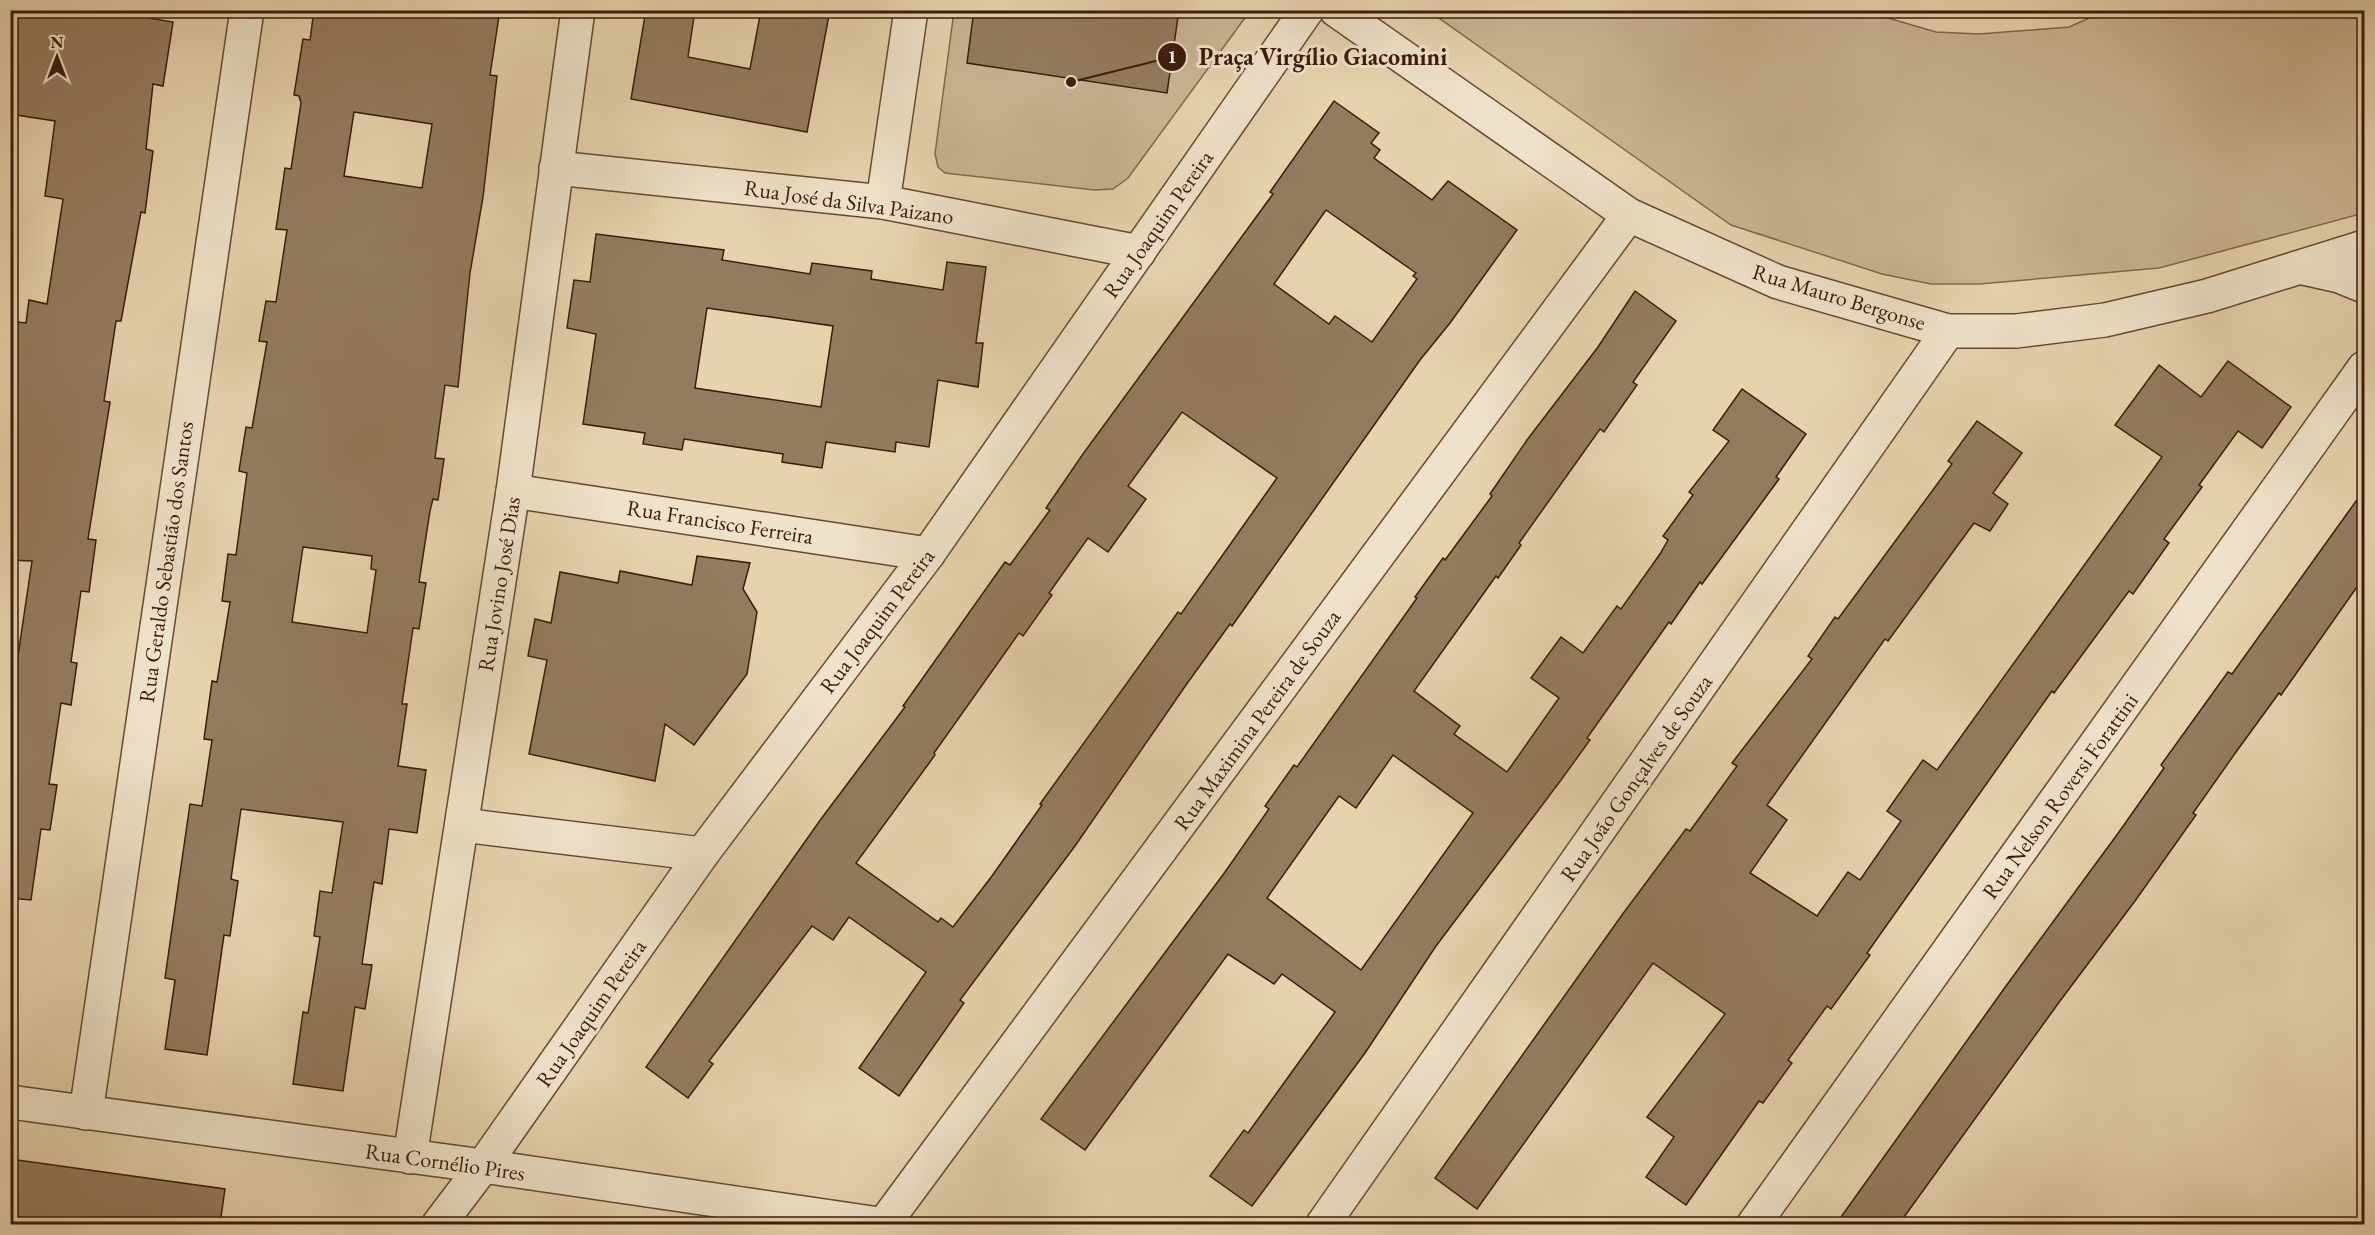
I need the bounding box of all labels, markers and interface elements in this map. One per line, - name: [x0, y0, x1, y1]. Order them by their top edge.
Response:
- north arrow: [27, 27, 87, 87]
- text: N: [51, 32, 64, 53]
- callout: Praça Virgílio Giacomini: [1157, 36, 1459, 78]
- text: Praça Virgílio Giacomini: [1199, 41, 1447, 73]
- text: 1: [1167, 45, 1177, 68]
- street label: Rua Joaquim Pereira: [1096, 144, 1220, 304]
- street label: Rua José da Silva Paizano: [742, 173, 956, 231]
- street label: Rua Mauro Bergonse: [1749, 257, 1929, 337]
- street label: Rua Geraldo Sebastião dos Santos: [132, 419, 200, 705]
- street label: Rua Francisco Ferreira: [625, 493, 816, 551]
- street label: Rua Jovino José Dias: [471, 494, 527, 674]
- street label: Rua Joaquim Pereira: [813, 543, 941, 699]
- street label: Rua Maximina Pereira de Souza: [1167, 604, 1347, 836]
- street label: Rua João Gonçalves de Souza: [1553, 668, 1719, 887]
- street label: Rua Nelson Roversi Forattini: [1975, 687, 2145, 905]
- street label: Rua Joaquim Pereira: [529, 933, 653, 1093]
- street label: Rua Cornélio Pires: [363, 1136, 527, 1188]

